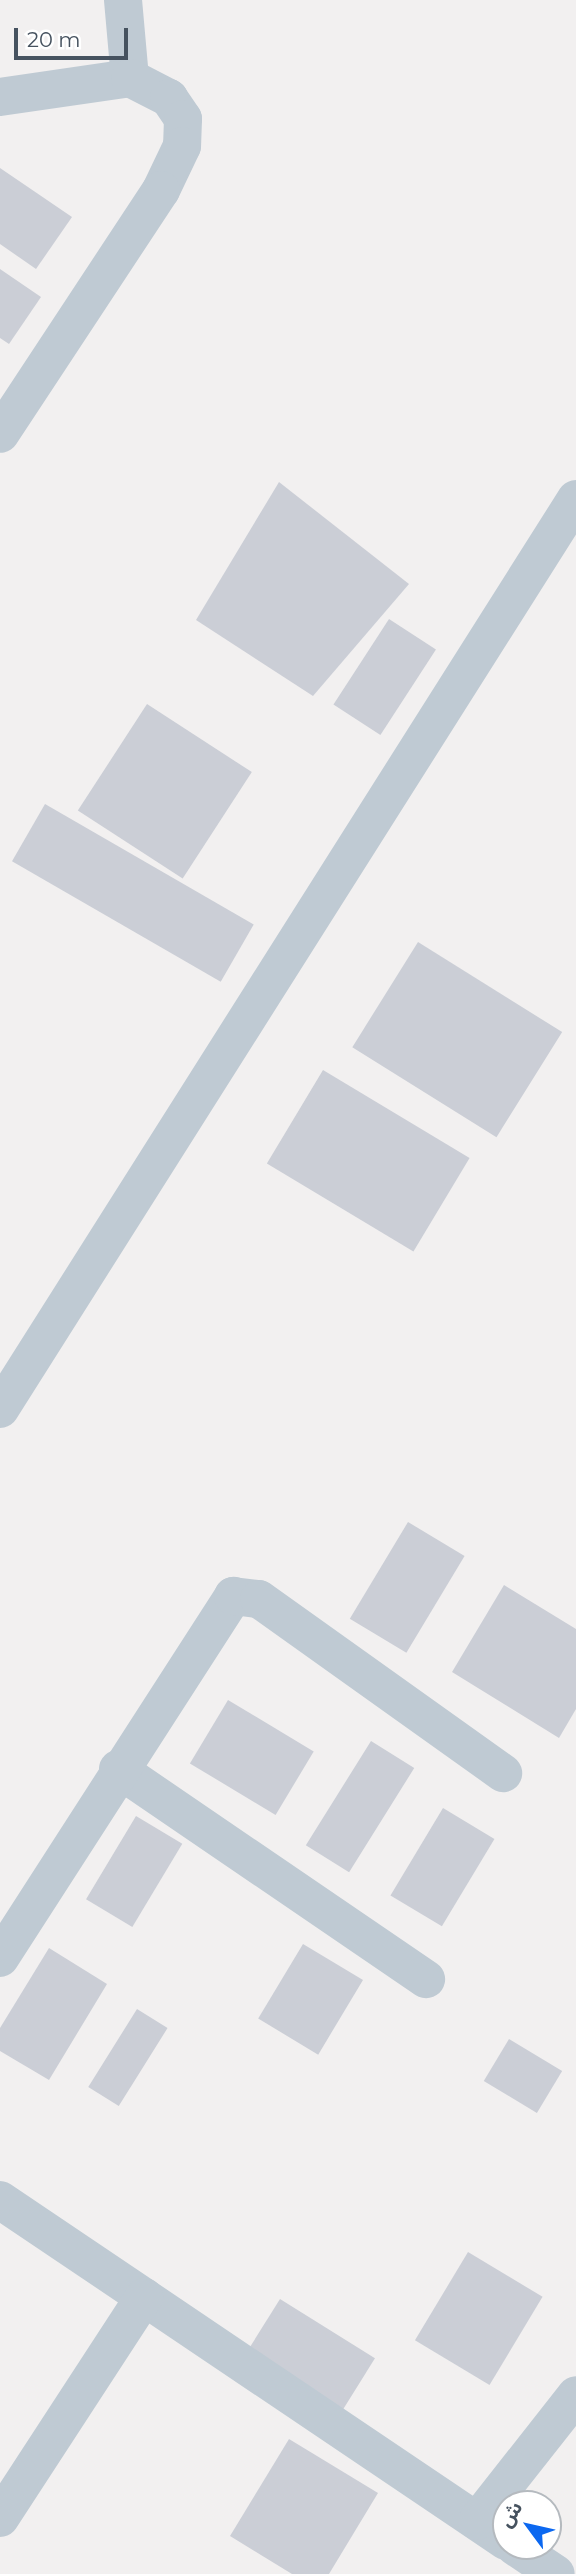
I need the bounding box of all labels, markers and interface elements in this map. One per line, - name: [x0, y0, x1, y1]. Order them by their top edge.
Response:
- scale bar: [18, 14, 131, 58]
- text: 20 m: [27, 27, 81, 52]
- north arrow: [492, 2490, 562, 2560]
- text: ش: [494, 2497, 527, 2532]

